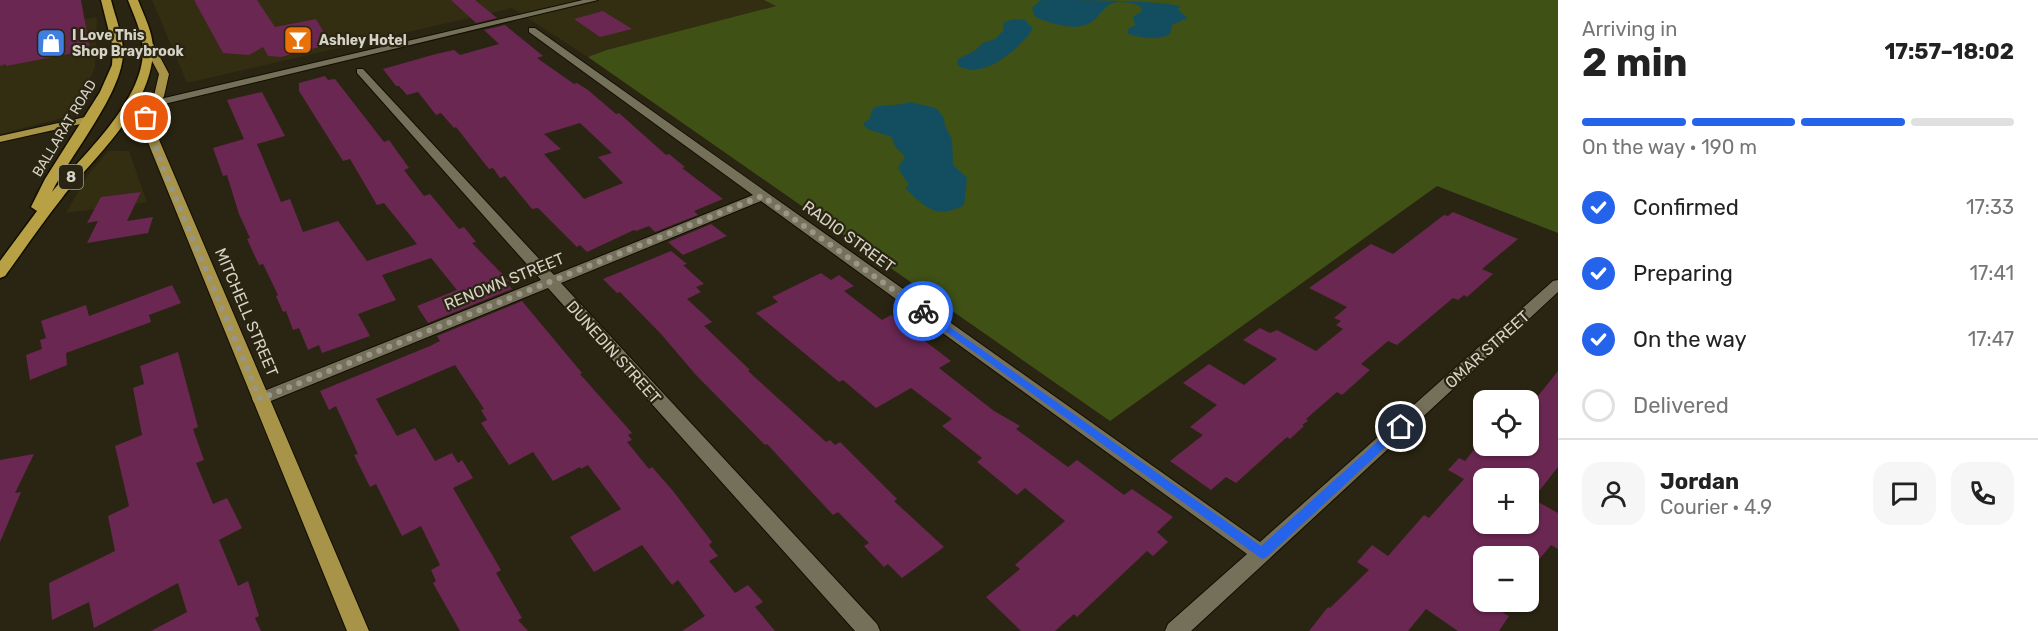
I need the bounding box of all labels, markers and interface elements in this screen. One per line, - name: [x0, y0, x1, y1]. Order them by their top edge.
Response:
- text: Arriving in: [1582, 17, 1677, 41]
- bar icon: Ashley Hotel: [282, 24, 314, 56]
- shop icon: I Love This Shop Braybrook: [35, 27, 67, 59]
- place label: I Love This Shop Braybrook: [72, 27, 184, 60]
- place label: Ashley Hotel: [319, 32, 407, 49]
- text: 17:57–18:02: [1884, 38, 2014, 65]
- text: 2 min: [1582, 40, 1688, 86]
- street label: BALLARAT ROAD: [29, 77, 100, 180]
- pin: [120, 92, 171, 143]
- icon: bag: [129, 101, 162, 134]
- text: On the way · 190 m: [1582, 135, 1757, 159]
- road number: 8: [59, 165, 83, 189]
- icon: check: [1582, 191, 1615, 224]
- text: Confirmed: [1633, 194, 1739, 221]
- text: 17:33: [1966, 195, 2014, 219]
- street label: RADIO STREET: [799, 197, 899, 276]
- street label: MITCHELL STREET: [211, 245, 282, 379]
- street label: RENOWN STREET: [441, 249, 567, 314]
- icon: check: [1582, 257, 1615, 290]
- text: Preparing: [1633, 260, 1733, 287]
- text: 17:41: [1969, 261, 2014, 285]
- courier: [893, 281, 953, 341]
- icon: bike: [907, 295, 940, 328]
- street label: DUNEDIN STREET: [563, 297, 665, 408]
- street label: OMAR STREET: [1441, 307, 1533, 392]
- icon: check: [1582, 323, 1615, 356]
- text: On the way: [1633, 326, 1747, 353]
- text: 17:47: [1968, 327, 2014, 351]
- map controls: [1473, 390, 1539, 612]
- button: locate: [1473, 390, 1539, 456]
- text: Delivered: [1633, 392, 1729, 419]
- pin: [1375, 401, 1426, 452]
- icon: home: [1384, 410, 1417, 443]
- button: person: [1582, 462, 1645, 525]
- button: chat: [1873, 462, 1936, 525]
- button: phone: [1951, 462, 2014, 525]
- button: +: [1473, 468, 1539, 534]
- text: Jordan: [1660, 468, 1739, 495]
- text: Courier · 4.9: [1660, 495, 1772, 519]
- button: −: [1473, 546, 1539, 612]

